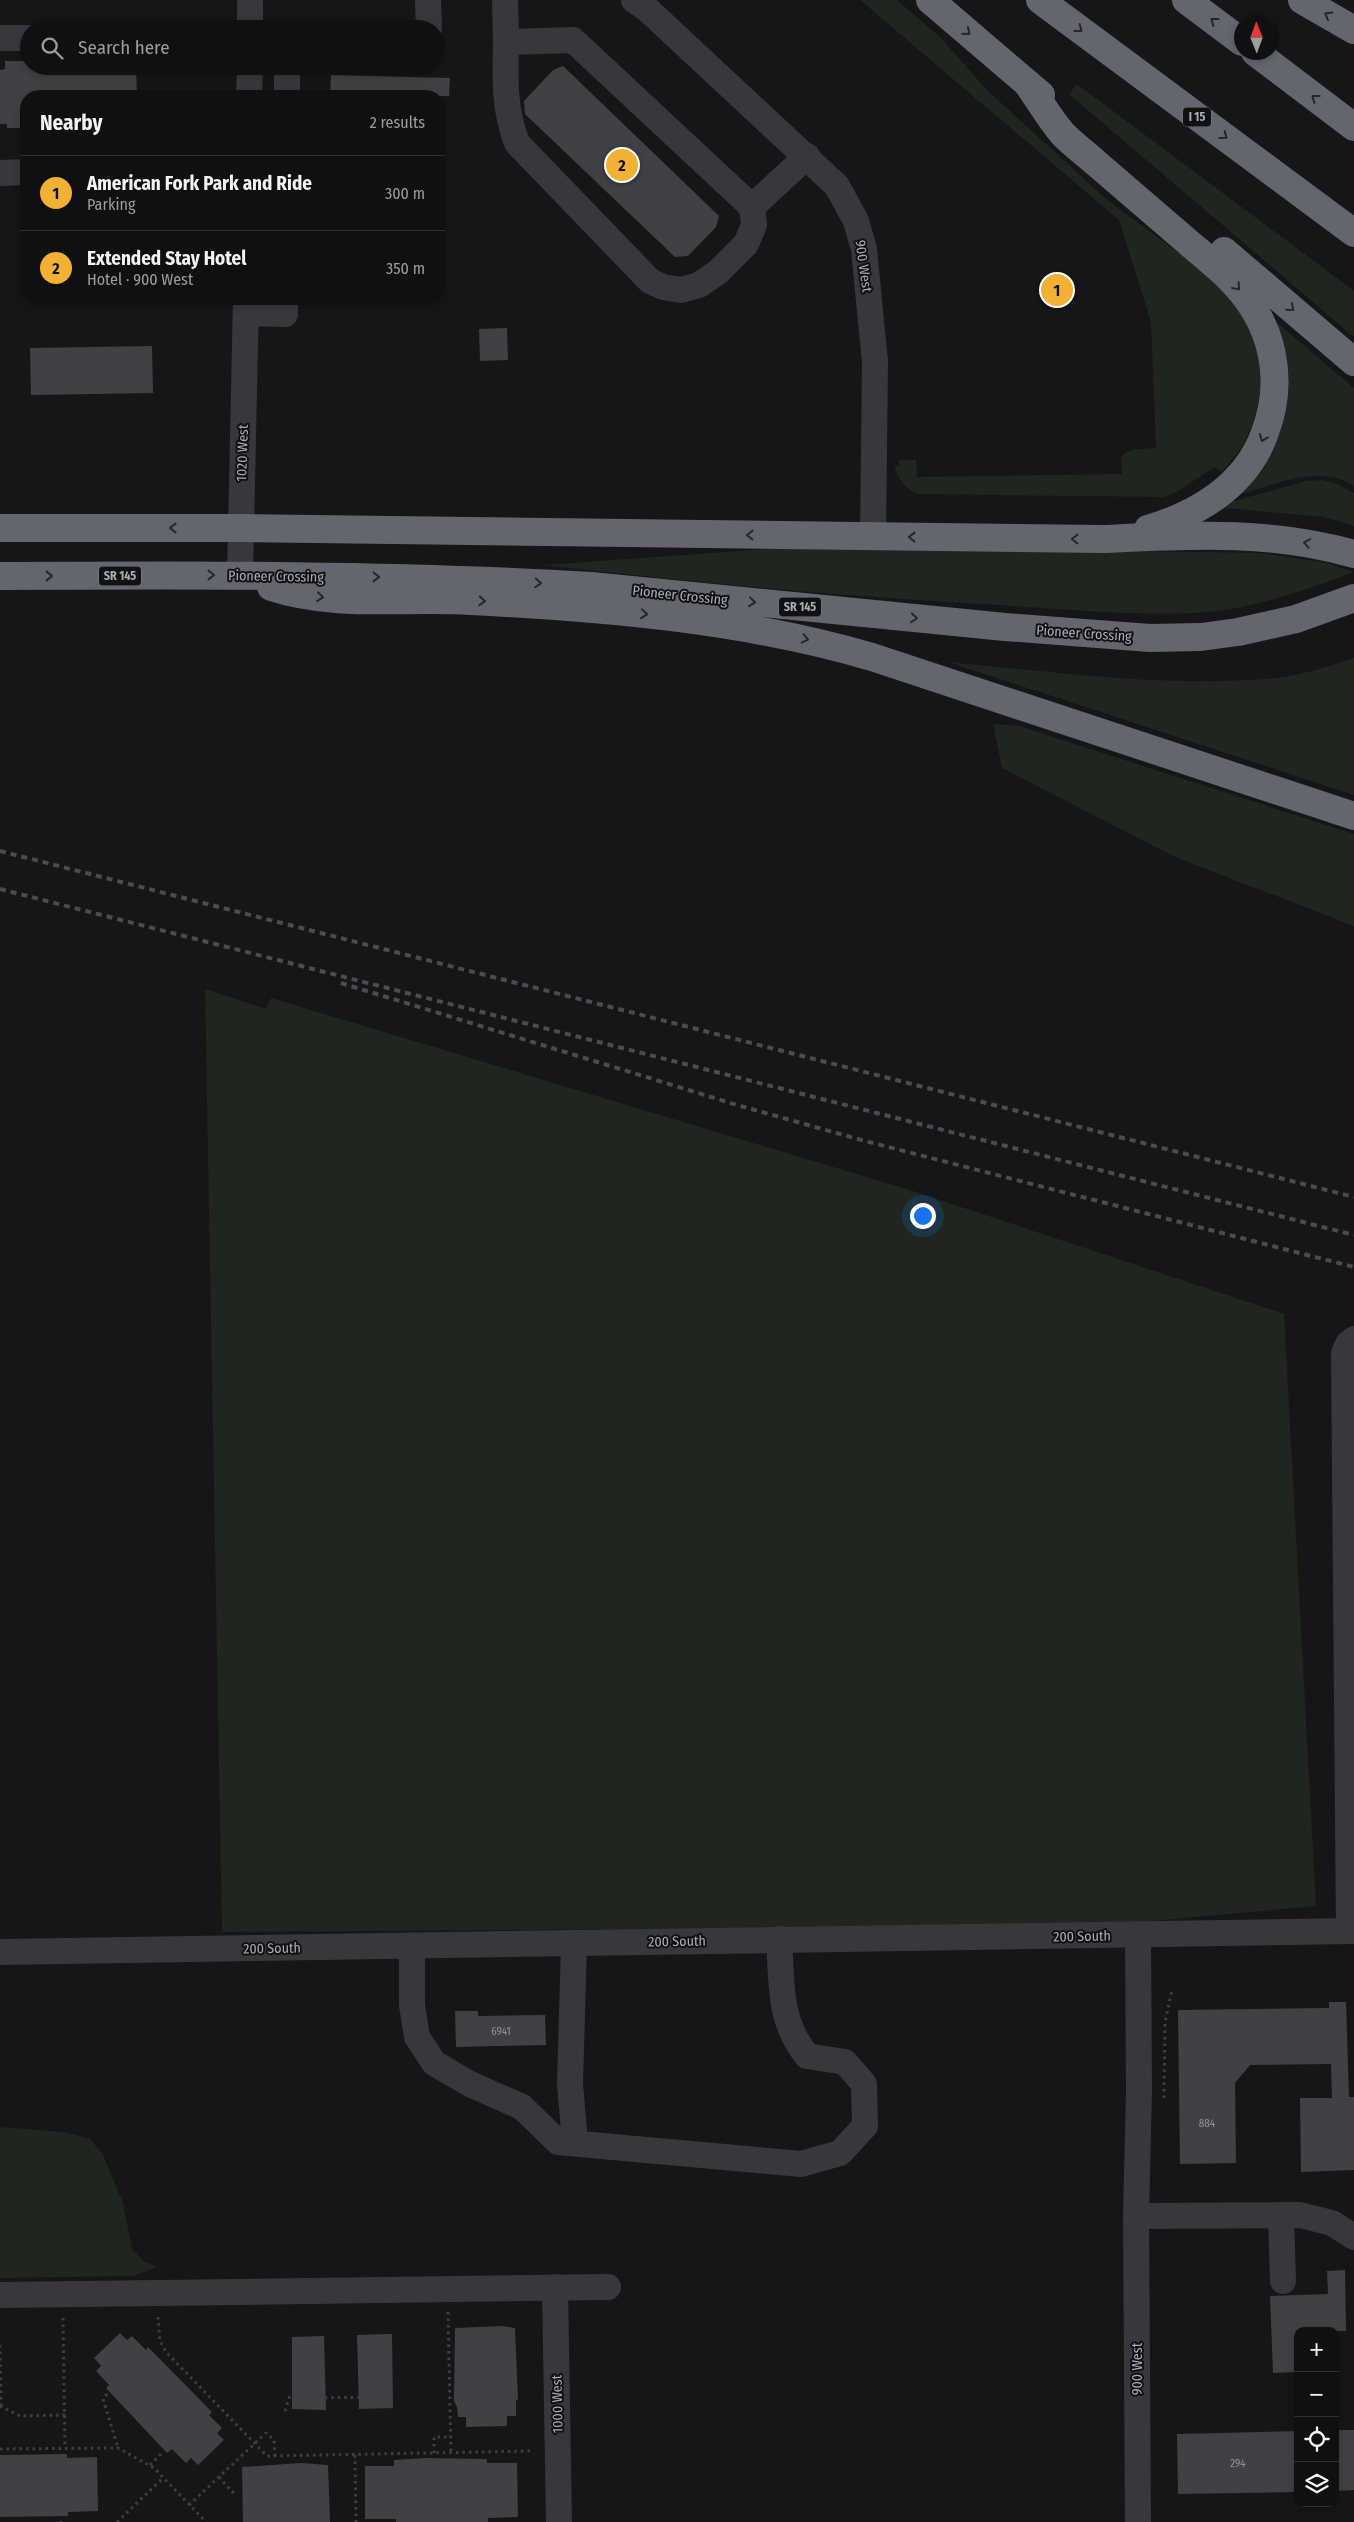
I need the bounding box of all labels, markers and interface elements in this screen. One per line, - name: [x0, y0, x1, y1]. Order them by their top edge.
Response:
- one-way arrow: [1324, 11, 1333, 21]
- north arrow: [1234, 15, 1279, 60]
- one-way arrow: [1210, 18, 1220, 27]
- search box: [20, 20, 445, 75]
- one-way arrow: [1073, 23, 1083, 32]
- one-way arrow: [961, 26, 970, 35]
- icon: search: [38, 34, 66, 62]
- text: Search here: [78, 36, 170, 59]
- one-way arrow: [1312, 95, 1321, 103]
- road number: I 15: [1183, 108, 1211, 126]
- text: Nearby: [40, 110, 102, 136]
- text: 2 results: [370, 113, 425, 132]
- one-way arrow: [1218, 131, 1227, 139]
- pin: 2: [606, 146, 638, 184]
- text: American Fork Park and Ride: [87, 172, 312, 195]
- text: 1: [53, 184, 59, 203]
- text: 300 m: [385, 184, 425, 203]
- text: Parking: [87, 195, 135, 214]
- street label: 900 West: [851, 239, 876, 294]
- text: Extended Stay Hotel: [87, 247, 246, 270]
- text: 2: [52, 259, 60, 278]
- text: 350 m: [386, 259, 425, 278]
- text: Hotel · 900 West: [87, 270, 193, 289]
- pin: 1: [1041, 271, 1073, 309]
- one-way arrow: [1231, 281, 1240, 290]
- one-way arrow: [1285, 302, 1294, 311]
- street label: 1020 West: [233, 424, 252, 482]
- one-way arrow: [1259, 433, 1269, 442]
- one-way arrow: [169, 523, 177, 533]
- one-way arrow: [746, 530, 754, 540]
- one-way arrow: [908, 532, 916, 542]
- one-way arrow: [1071, 534, 1078, 544]
- one-way arrow: [1302, 538, 1311, 548]
- road number: SR 145: [99, 566, 141, 586]
- street label: Pioneer Crossing: [228, 567, 324, 586]
- one-way arrow: [208, 570, 215, 580]
- one-way arrow: [45, 571, 53, 581]
- one-way arrow: [372, 572, 380, 583]
- one-way arrow: [534, 577, 542, 588]
- street label: Pioneer Crossing: [631, 582, 729, 609]
- one-way arrow: [316, 591, 324, 602]
- one-way arrow: [479, 596, 487, 607]
- one-way arrow: [749, 596, 757, 607]
- road number: SR 145: [779, 598, 821, 616]
- one-way arrow: [641, 608, 649, 619]
- one-way arrow: [910, 612, 918, 623]
- street label: Pioneer Crossing: [1036, 622, 1133, 645]
- one-way arrow: [800, 633, 809, 644]
- your location: [910, 1203, 936, 1229]
- street label: 200 South: [1053, 1927, 1111, 1946]
- street label: 200 South: [648, 1932, 706, 1951]
- street label: 200 South: [243, 1939, 301, 1958]
- house number: 6941: [491, 2025, 511, 2038]
- house number: 884: [1199, 2117, 1216, 2130]
- map controls: [1294, 2327, 1339, 2507]
- button: +: [1294, 2327, 1339, 2372]
- street label: 900 West: [1129, 2342, 1146, 2395]
- button: −: [1294, 2372, 1339, 2417]
- street label: 1000 West: [548, 2374, 567, 2433]
- button: locate: [1294, 2417, 1339, 2462]
- house number: 294: [1230, 2457, 1246, 2470]
- button: layers: [1294, 2462, 1339, 2507]

